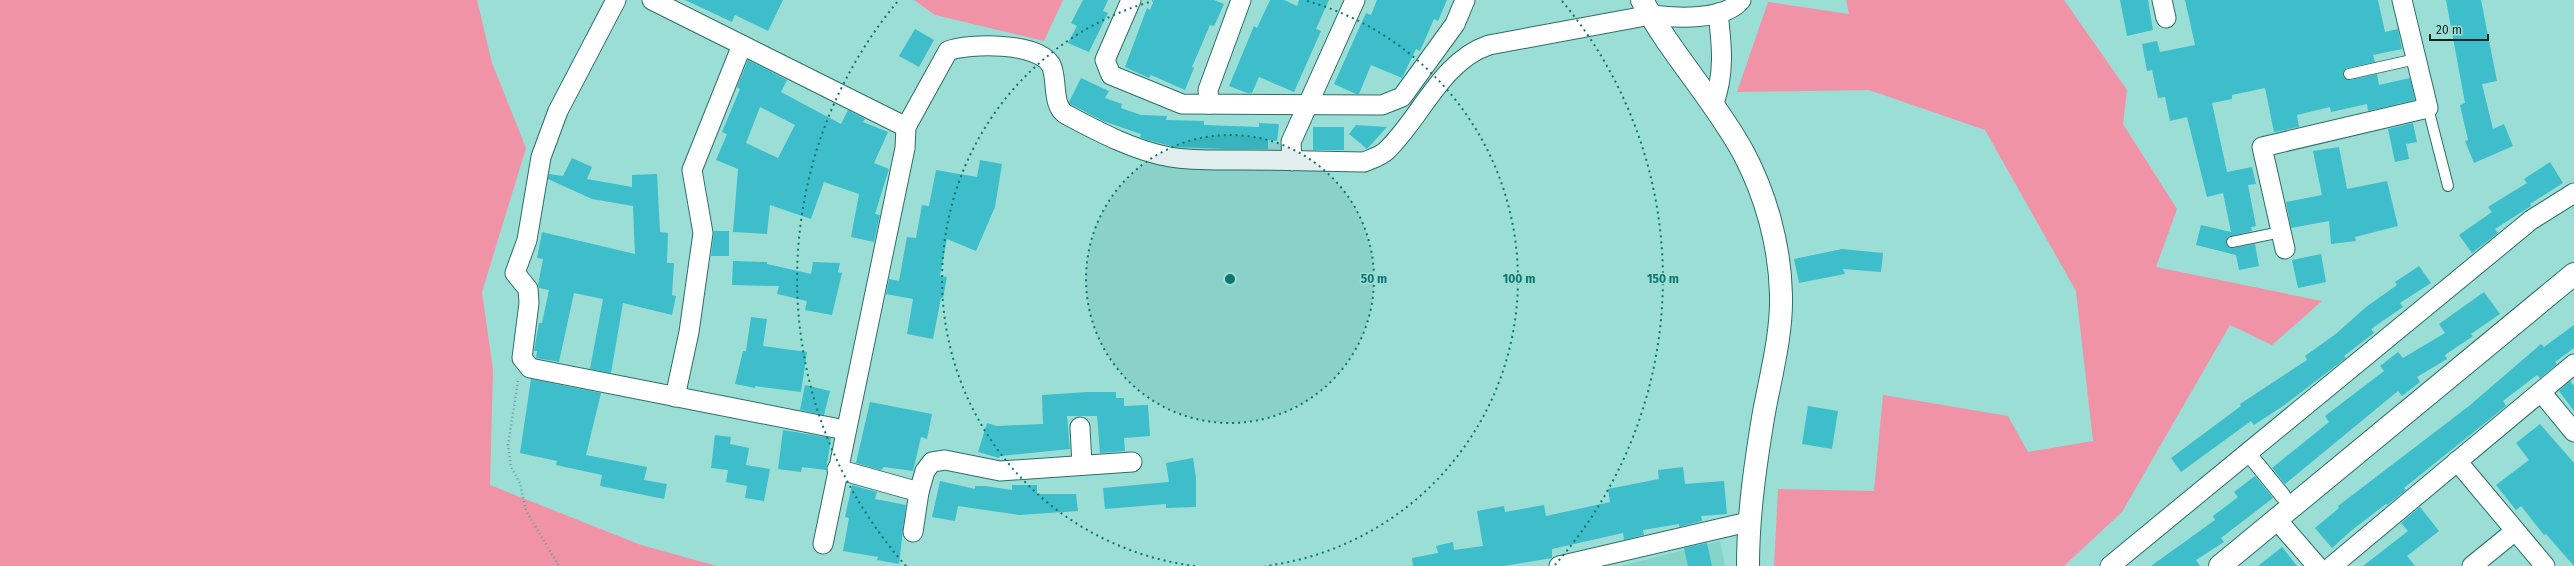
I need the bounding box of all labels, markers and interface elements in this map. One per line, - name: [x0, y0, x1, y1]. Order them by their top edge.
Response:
- scale bar: [2430, 16, 2488, 42]
- text: 20 m: [2436, 23, 2462, 37]
- centre of rings: [1223, 272, 1237, 286]
- text: 50 m: [1361, 272, 1387, 286]
- text: 100 m: [1503, 272, 1535, 286]
- text: 150 m: [1647, 272, 1679, 286]

